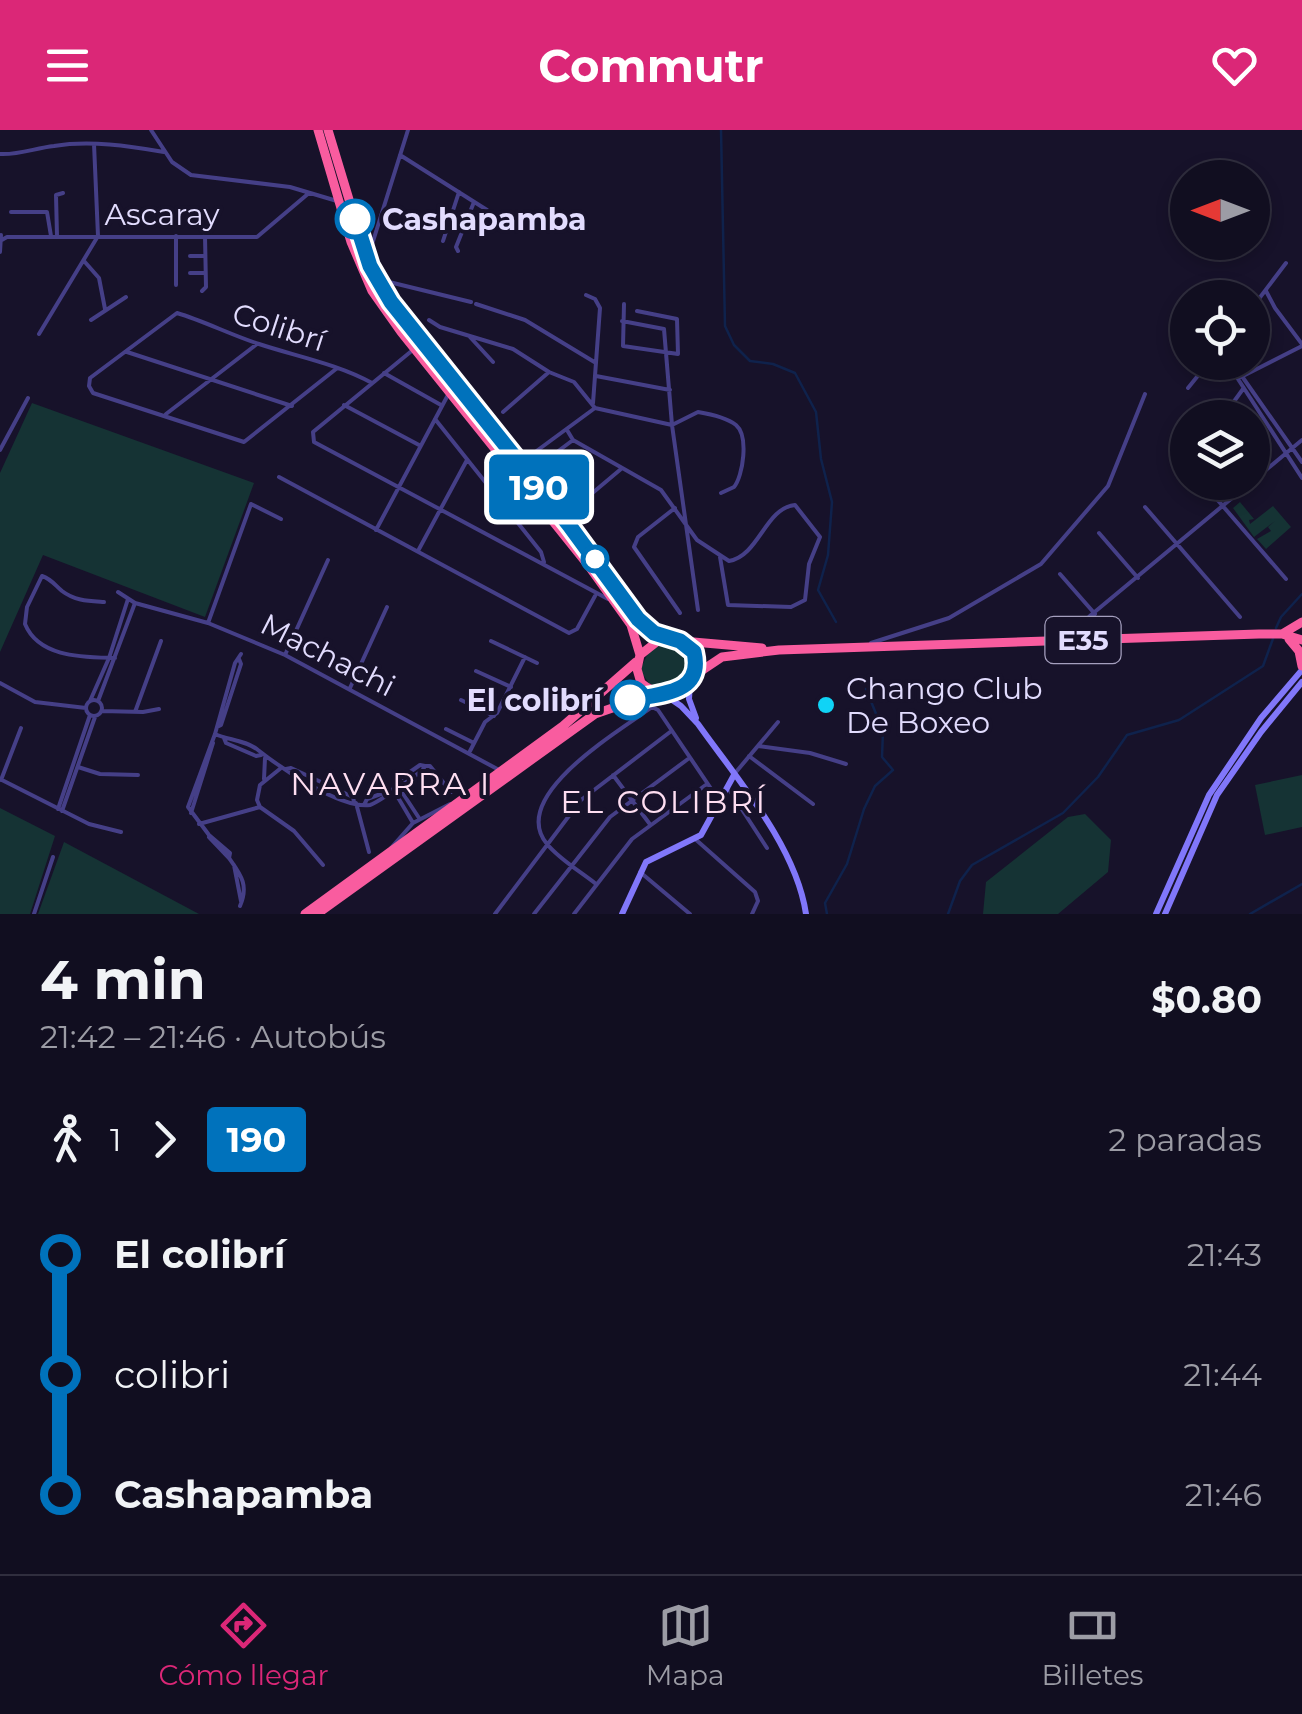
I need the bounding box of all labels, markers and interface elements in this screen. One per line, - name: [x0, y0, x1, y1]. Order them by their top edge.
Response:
- icon: menu: [40, 38, 95, 93]
- text: Commutr: [538, 38, 764, 93]
- icon: heart: [1207, 38, 1262, 93]
- north arrow: [1170, 160, 1270, 260]
- map controls: [1170, 160, 1270, 500]
- street label: Ascaray: [105, 196, 220, 233]
- marker: Cashapamba: [336, 200, 374, 238]
- place label: Cashapamba: [382, 201, 587, 238]
- button: locate: [1170, 280, 1270, 380]
- street label: Colibrí: [228, 295, 332, 360]
- button: layers: [1170, 400, 1270, 500]
- line badge: 190: [482, 454, 596, 520]
- text: 190: [509, 466, 569, 509]
- unlabelled marker: [582, 546, 608, 572]
- street label: Machachi: [255, 605, 401, 705]
- road number: E35: [1046, 617, 1120, 663]
- place label: Chango Club De Boxeo: [846, 670, 1043, 741]
- marker: El colibrí: [611, 681, 649, 719]
- place label: El colibrí: [467, 682, 604, 719]
- marker: Chango Club De Boxeo: [815, 694, 837, 716]
- district label: NAVARRA I: [290, 764, 492, 803]
- district label: EL COLIBRÍ: [560, 782, 768, 821]
- text: 4 min: [40, 946, 206, 1013]
- text: $0.80: [1151, 976, 1262, 1023]
- text: 21:42 – 21:46 · Autobús: [40, 1017, 386, 1056]
- icon: walk: [40, 1112, 95, 1167]
- icon: forward: [137, 1112, 192, 1167]
- text: 190: [227, 1118, 286, 1161]
- text: 1: [110, 1120, 122, 1159]
- text: 2 paradas: [1108, 1120, 1262, 1159]
- text: El colibrí: [114, 1231, 286, 1278]
- text: 21:43: [1187, 1235, 1262, 1274]
- text: colibri: [114, 1351, 230, 1398]
- text: 21:44: [1183, 1355, 1262, 1394]
- text: Cashapamba: [114, 1471, 373, 1518]
- text: 21:46: [1185, 1475, 1262, 1514]
- tab: Cómo llegar: [159, 1598, 329, 1692]
- tab: Mapa: [646, 1598, 724, 1692]
- tab: Billetes: [1041, 1598, 1144, 1692]

